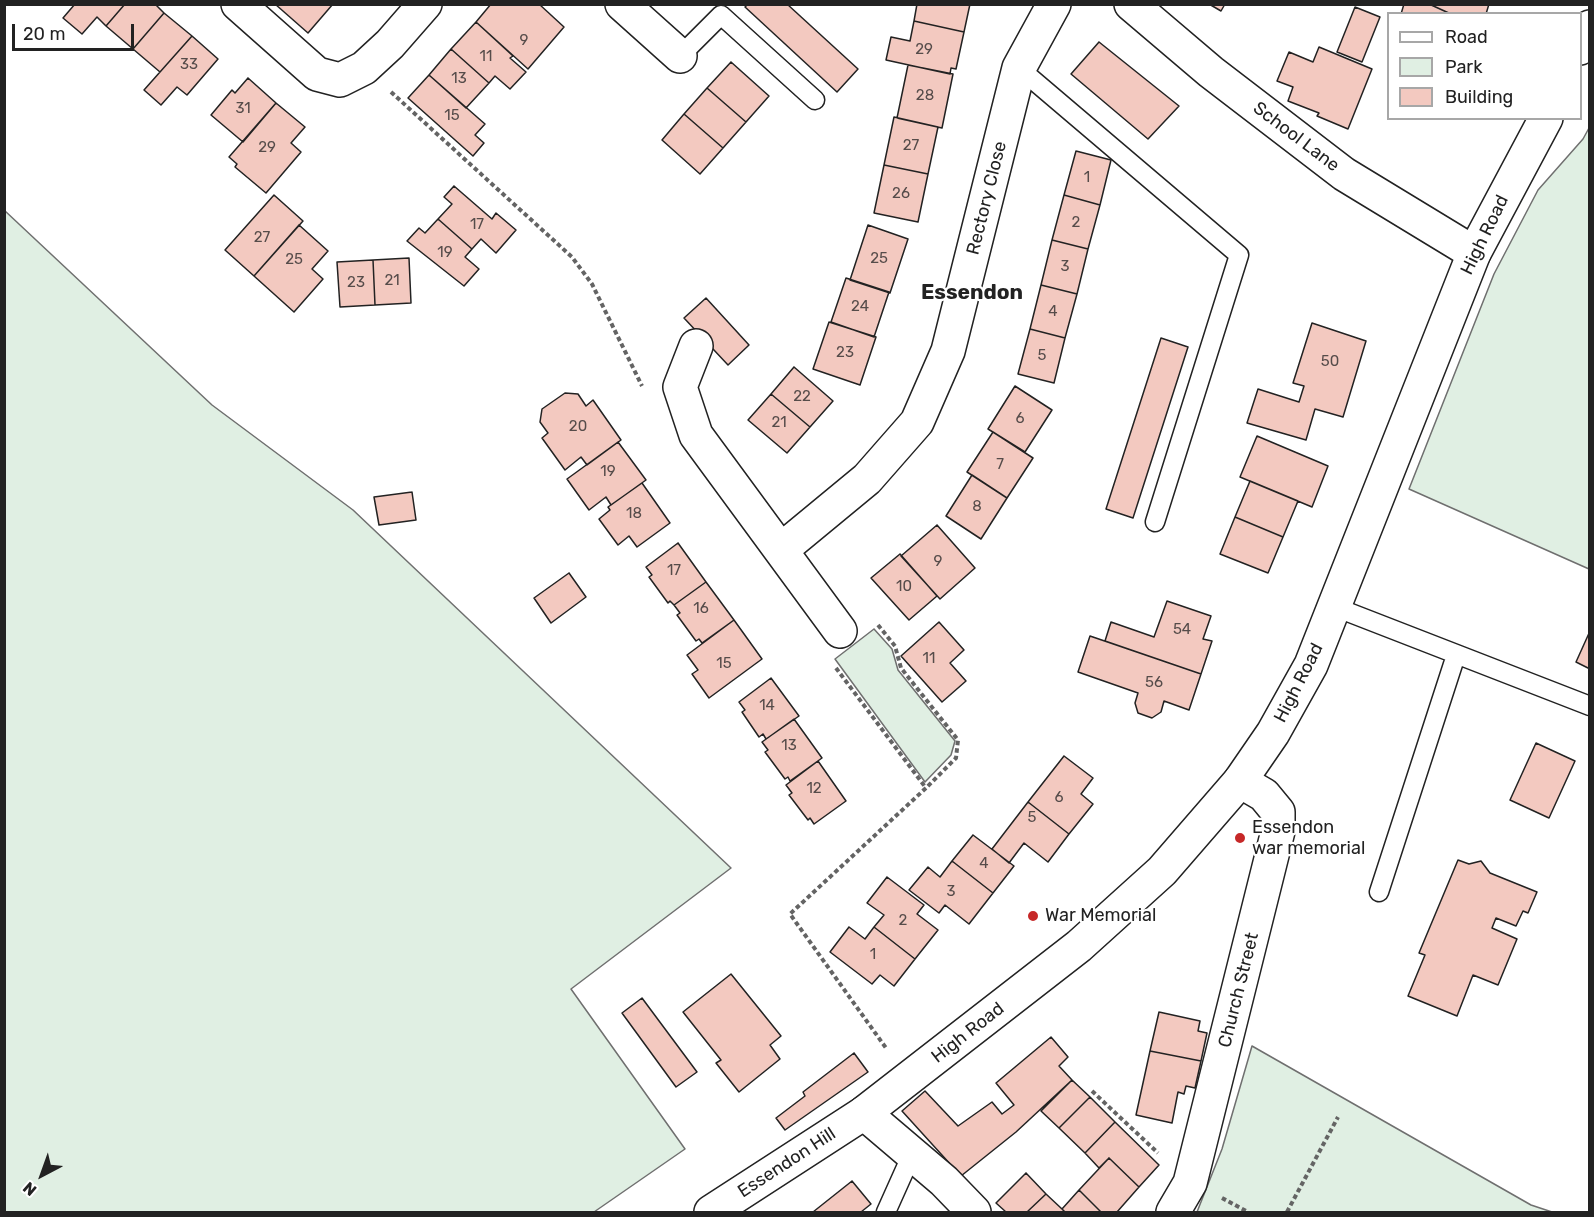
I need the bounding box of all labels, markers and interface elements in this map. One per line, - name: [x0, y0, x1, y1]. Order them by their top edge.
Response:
- scale bar: [15, 12, 136, 50]
- legend: [1387, 12, 1582, 120]
- text: 20 m: [23, 23, 65, 45]
- text: Road: [1445, 26, 1488, 48]
- house number: 9: [520, 32, 528, 50]
- house number: 29: [915, 41, 933, 59]
- house number: 11: [480, 48, 492, 66]
- house number: 33: [180, 56, 198, 74]
- text: Park: [1445, 56, 1482, 78]
- house number: 13: [451, 70, 467, 88]
- text: Building: [1445, 86, 1513, 108]
- house number: 28: [916, 87, 934, 105]
- street label: School Lane: [1249, 98, 1343, 176]
- house number: 31: [235, 100, 251, 118]
- house number: 15: [444, 107, 460, 125]
- house number: 27: [903, 137, 919, 155]
- house number: 29: [258, 139, 276, 157]
- street label: Rectory Close: [962, 139, 1012, 257]
- house number: 1: [1084, 169, 1090, 187]
- house number: 26: [892, 185, 910, 203]
- street label: High Road: [1456, 192, 1514, 278]
- house number: 2: [1072, 214, 1080, 232]
- house number: 17: [470, 216, 484, 234]
- house number: 27: [254, 229, 270, 247]
- house number: 19: [437, 244, 453, 262]
- house number: 25: [870, 250, 888, 268]
- house number: 25: [285, 251, 303, 269]
- house number: 3: [1060, 258, 1070, 276]
- house number: 21: [384, 272, 400, 290]
- house number: 23: [347, 274, 365, 292]
- district label: Essendon: [921, 280, 1023, 306]
- house number: 24: [851, 298, 869, 316]
- house number: 4: [1048, 303, 1058, 321]
- house number: 23: [836, 344, 854, 362]
- house number: 5: [1038, 347, 1046, 365]
- house number: 50: [1321, 353, 1339, 371]
- house number: 22: [793, 388, 811, 406]
- house number: 6: [1015, 410, 1025, 428]
- house number: 21: [771, 414, 787, 432]
- house number: 20: [569, 418, 587, 436]
- house number: 7: [996, 456, 1004, 474]
- house number: 19: [600, 463, 616, 481]
- house number: 8: [972, 498, 982, 516]
- house number: 18: [626, 505, 642, 523]
- house number: 9: [934, 553, 942, 571]
- house number: 17: [667, 562, 681, 580]
- house number: 10: [896, 578, 912, 596]
- house number: 16: [693, 600, 709, 618]
- house number: 54: [1173, 621, 1191, 639]
- street label: High Road: [1270, 640, 1328, 726]
- house number: 11: [923, 650, 935, 668]
- house number: 15: [716, 655, 732, 673]
- house number: 56: [1145, 674, 1163, 692]
- house number: 14: [759, 697, 775, 715]
- house number: 13: [781, 737, 797, 755]
- house number: 12: [806, 780, 822, 798]
- house number: 6: [1054, 789, 1064, 807]
- house number: 5: [1028, 809, 1036, 827]
- place label: Essendon war memorial: [1252, 817, 1365, 860]
- marker: Essendon war memorial: [1233, 831, 1247, 845]
- house number: 4: [979, 855, 989, 873]
- house number: 3: [946, 883, 956, 901]
- place label: War Memorial: [1045, 905, 1156, 927]
- marker: War Memorial: [1026, 909, 1040, 923]
- house number: 2: [899, 912, 907, 930]
- street label: Church Street: [1214, 930, 1264, 1050]
- house number: 1: [870, 946, 876, 964]
- street label: High Road: [927, 998, 1009, 1068]
- street label: Essendon Hill: [734, 1123, 840, 1203]
- north arrow: [12, 1145, 72, 1205]
- text: N: [19, 1178, 40, 1200]

